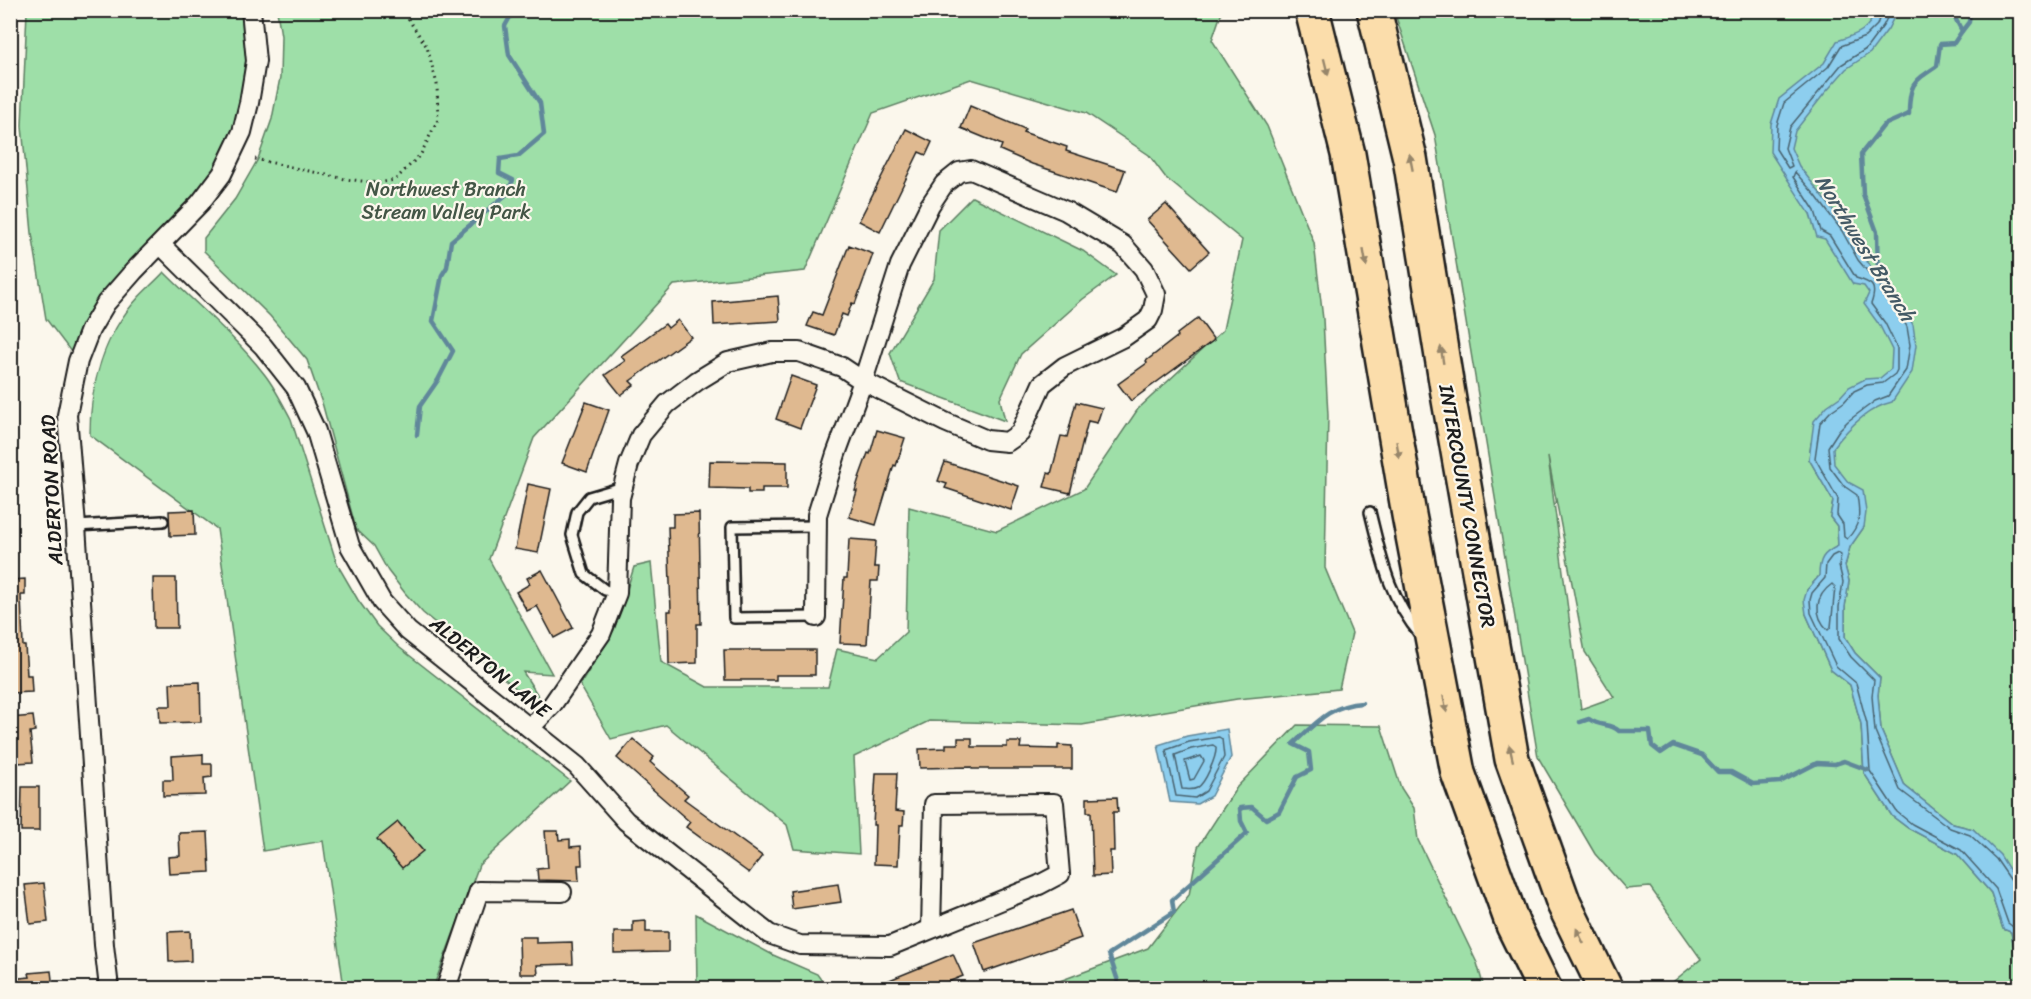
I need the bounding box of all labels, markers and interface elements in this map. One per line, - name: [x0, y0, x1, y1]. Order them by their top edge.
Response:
- one-way arrow: [1321, 58, 1331, 76]
- one-way arrow: [1406, 152, 1415, 171]
- water label: Northwest Branch: [1804, 167, 1927, 331]
- park label: Northwest Branch Stream Valley Park: [361, 172, 531, 230]
- one-way arrow: [1361, 249, 1370, 268]
- one-way arrow: [1437, 345, 1446, 364]
- street label: INTERCOUNTY CONNECTOR: [1428, 381, 1506, 630]
- street label: ALDERTON ROAD: [31, 414, 73, 567]
- one-way arrow: [1394, 441, 1403, 460]
- street label: ALDERTON LANE: [421, 606, 560, 728]
- one-way arrow: [1441, 695, 1450, 714]
- one-way arrow: [1506, 744, 1515, 763]
- one-way arrow: [1575, 927, 1584, 944]

